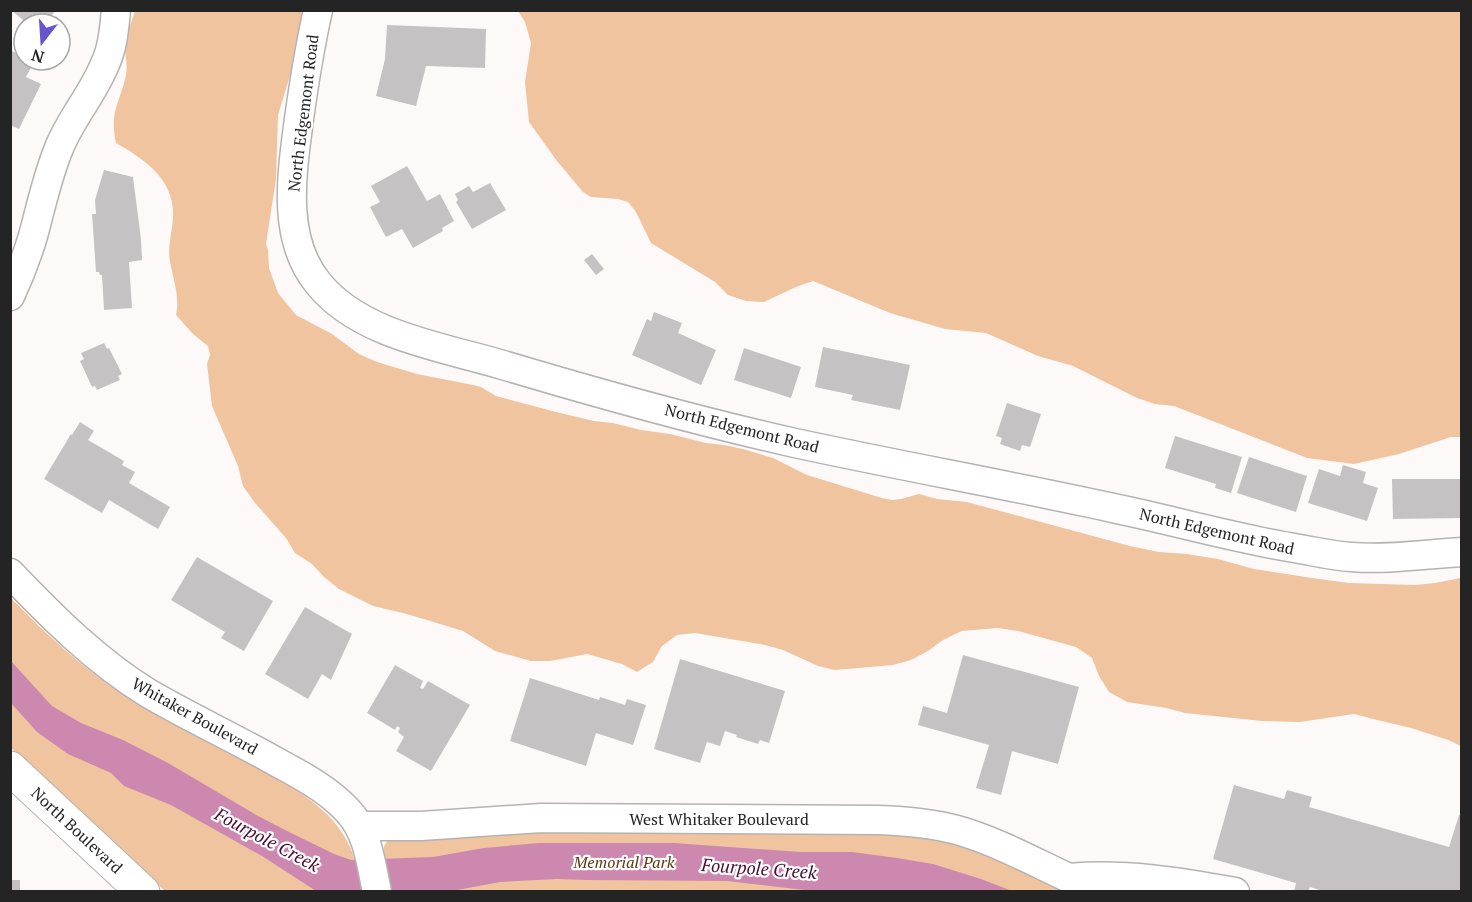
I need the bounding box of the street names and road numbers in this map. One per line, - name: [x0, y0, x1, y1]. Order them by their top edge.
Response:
- street label: North Edgemont Road: [282, 33, 324, 193]
- street label: North Edgemont Road: [663, 398, 822, 458]
- street label: North Edgemont Road: [1137, 502, 1297, 560]
- street label: Whitaker Boulevard: [128, 672, 262, 760]
- street label: North Boulevard: [26, 782, 128, 878]
- street label: West Whitaker Boulevard: [629, 808, 809, 830]

